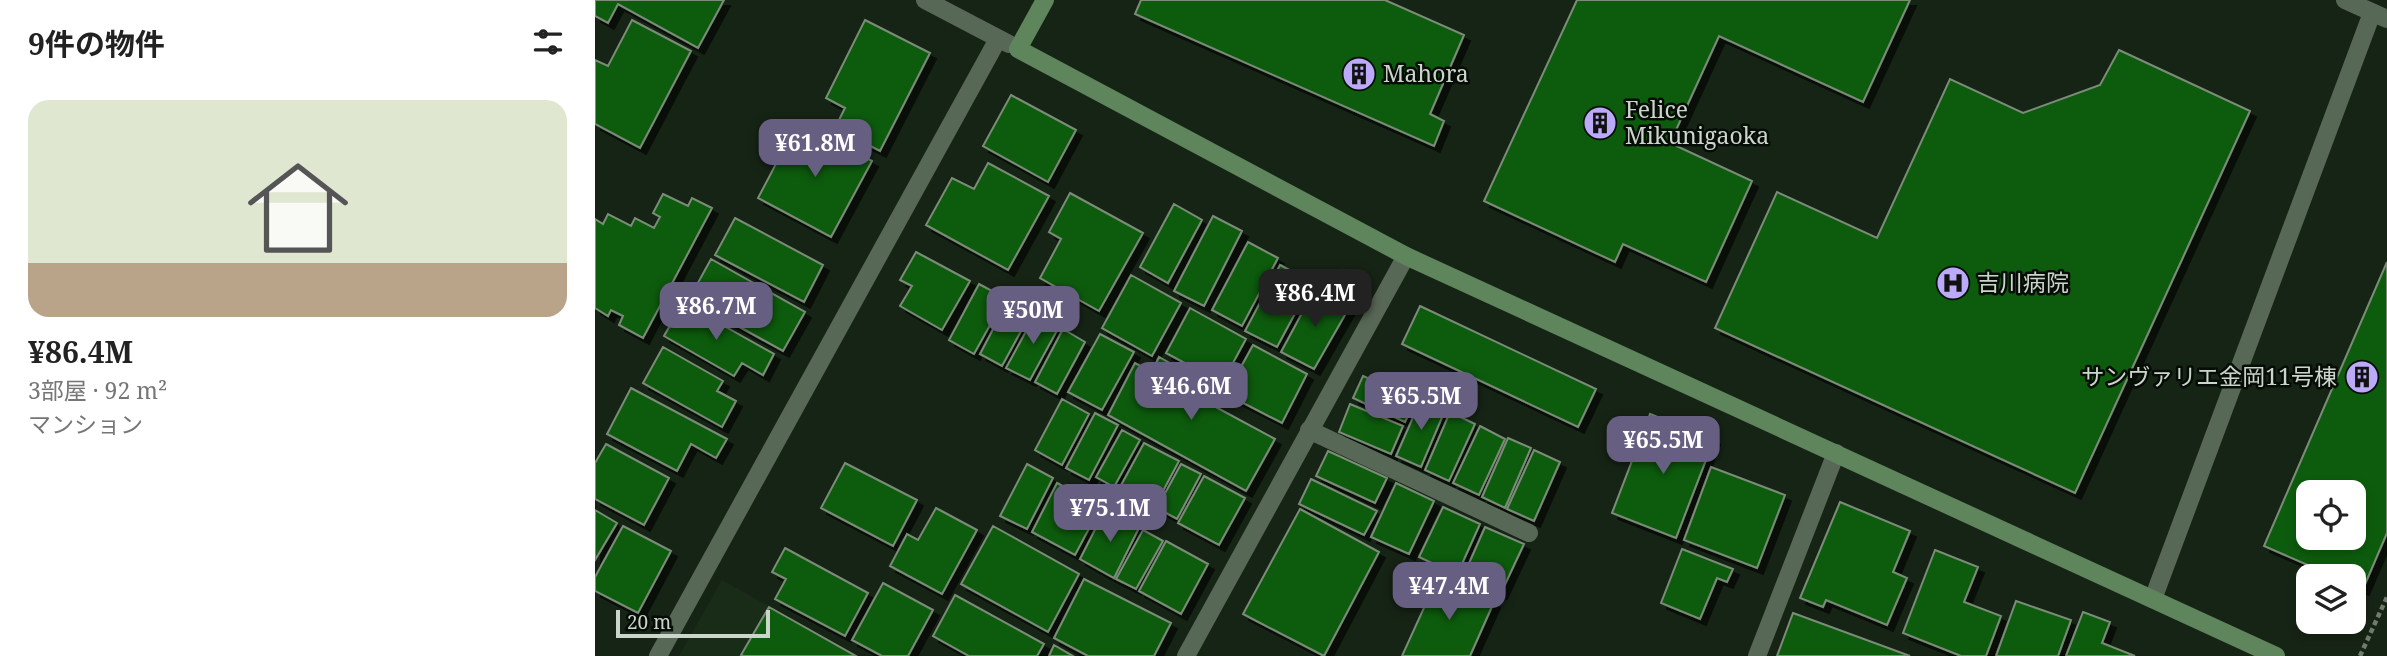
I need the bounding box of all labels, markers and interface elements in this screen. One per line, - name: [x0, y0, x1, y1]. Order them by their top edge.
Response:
- text: 9件の物件: [28, 23, 165, 64]
- icon: filters: [529, 23, 567, 61]
- building icon: Mahora: [1340, 55, 1378, 93]
- place label: Mahora: [1383, 57, 1469, 89]
- place label: Felice Mikunigaoka: [1625, 93, 1769, 151]
- building icon: Felice Mikunigaoka: [1581, 104, 1619, 142]
- pin: ¥61.8M: [758, 120, 872, 179]
- text: ¥61.8M: [775, 126, 855, 158]
- icon: home: [235, 145, 361, 271]
- hospital icon: 吉川病院: [1934, 264, 1972, 302]
- place label: 吉川病院: [1977, 266, 2069, 298]
- pin: ¥86.4M: [1258, 270, 1372, 329]
- text: ¥86.4M: [1275, 276, 1355, 308]
- pin: ¥86.7M: [659, 282, 773, 342]
- pin: ¥50M: [992, 286, 1074, 346]
- text: ¥86.7M: [676, 289, 756, 321]
- text: ¥50M: [1003, 293, 1063, 325]
- text: ¥86.4M: [28, 331, 133, 372]
- building icon: サンヴァリエ金岡11号棟: [2343, 358, 2381, 396]
- place label: サンヴァリエ金岡11号棟: [2081, 360, 2337, 392]
- pin: ¥46.6M: [1134, 362, 1248, 422]
- text: ¥46.6M: [1151, 369, 1231, 401]
- pin: ¥65.5M: [1364, 372, 1478, 432]
- text: 3部屋 · 92 m²: [28, 374, 167, 406]
- text: ¥65.5M: [1381, 379, 1461, 411]
- text: マンション: [28, 408, 143, 440]
- pin: ¥65.5M: [1606, 416, 1720, 476]
- text: ¥65.5M: [1623, 423, 1703, 455]
- map controls: [2296, 480, 2366, 634]
- button: locate: [2296, 480, 2366, 550]
- pin: ¥75.1M: [1053, 484, 1167, 544]
- text: ¥75.1M: [1070, 491, 1150, 523]
- pin: ¥47.4M: [1392, 562, 1506, 622]
- button: layers: [2296, 564, 2366, 634]
- text: ¥47.4M: [1409, 569, 1489, 601]
- scale bar: [616, 607, 770, 639]
- text: 20 m: [627, 609, 671, 635]

